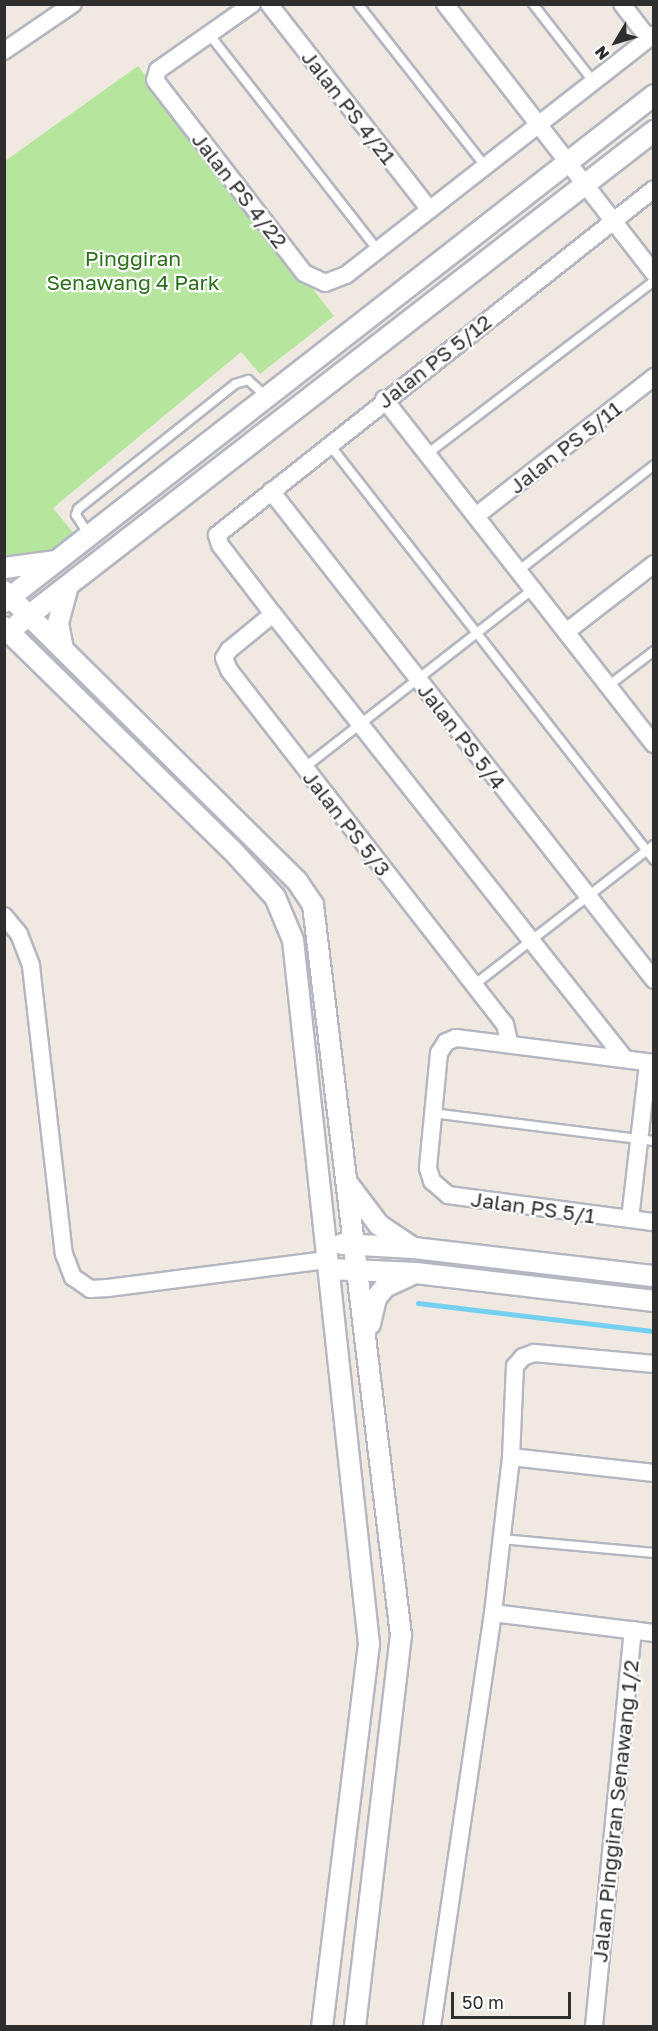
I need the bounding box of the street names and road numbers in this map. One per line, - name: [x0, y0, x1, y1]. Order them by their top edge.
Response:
- street label: Jalan PS 4/21: [297, 45, 401, 169]
- street label: Jalan PS 4/22: [187, 127, 293, 253]
- street label: Jalan PS 5/12: [372, 309, 496, 413]
- street label: Jalan PS 5/11: [504, 395, 626, 499]
- street label: Jalan PS 5/4: [413, 678, 511, 794]
- street label: Jalan PS 5/3: [298, 765, 396, 881]
- street label: Jalan PS 5/1: [469, 1186, 597, 1228]
- street label: Jalan Pinggiran Senawang 1/2: [587, 1658, 643, 1964]

